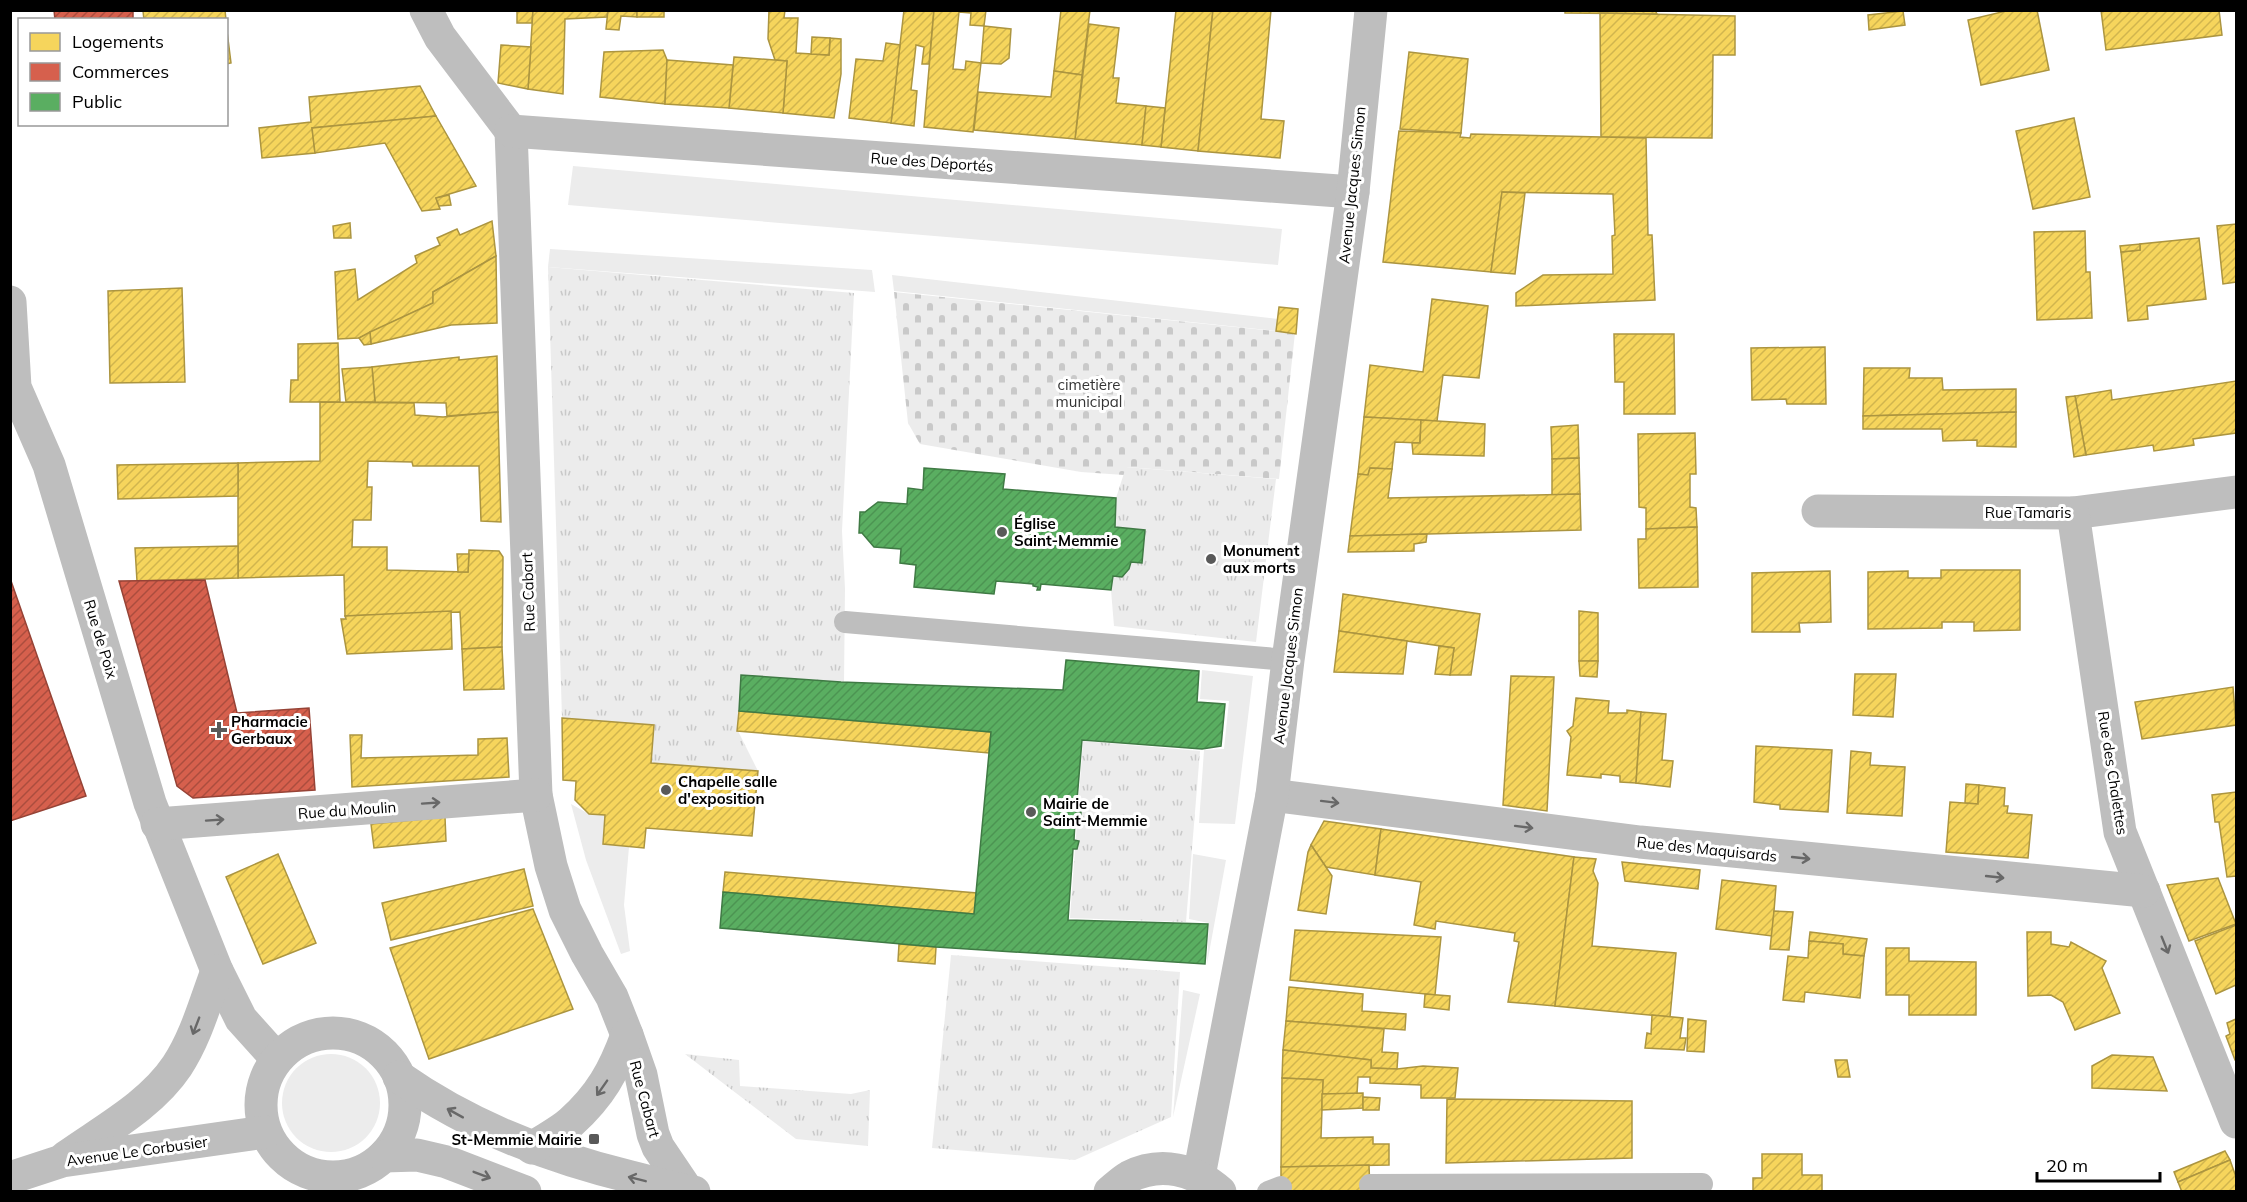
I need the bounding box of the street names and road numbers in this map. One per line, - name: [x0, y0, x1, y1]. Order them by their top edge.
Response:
- street label: Avenue Jacques Simon: [1334, 105, 1370, 265]
- street label: Rue des Déportés: [870, 148, 994, 176]
- street label: Rue Tamaris: [1985, 503, 2071, 522]
- street label: Rue Cabart: [517, 552, 539, 632]
- street label: Avenue Jacques Simon: [1269, 586, 1307, 746]
- street label: Rue de Poix: [80, 597, 122, 681]
- street label: Rue des Chalettes: [2094, 710, 2132, 836]
- street label: Rue du Moulin: [297, 797, 397, 823]
- street label: Rue des Maquisards: [1636, 832, 1778, 866]
- street label: Rue Cabart: [626, 1058, 664, 1140]
- street label: Avenue Le Corbusier: [65, 1132, 209, 1170]

